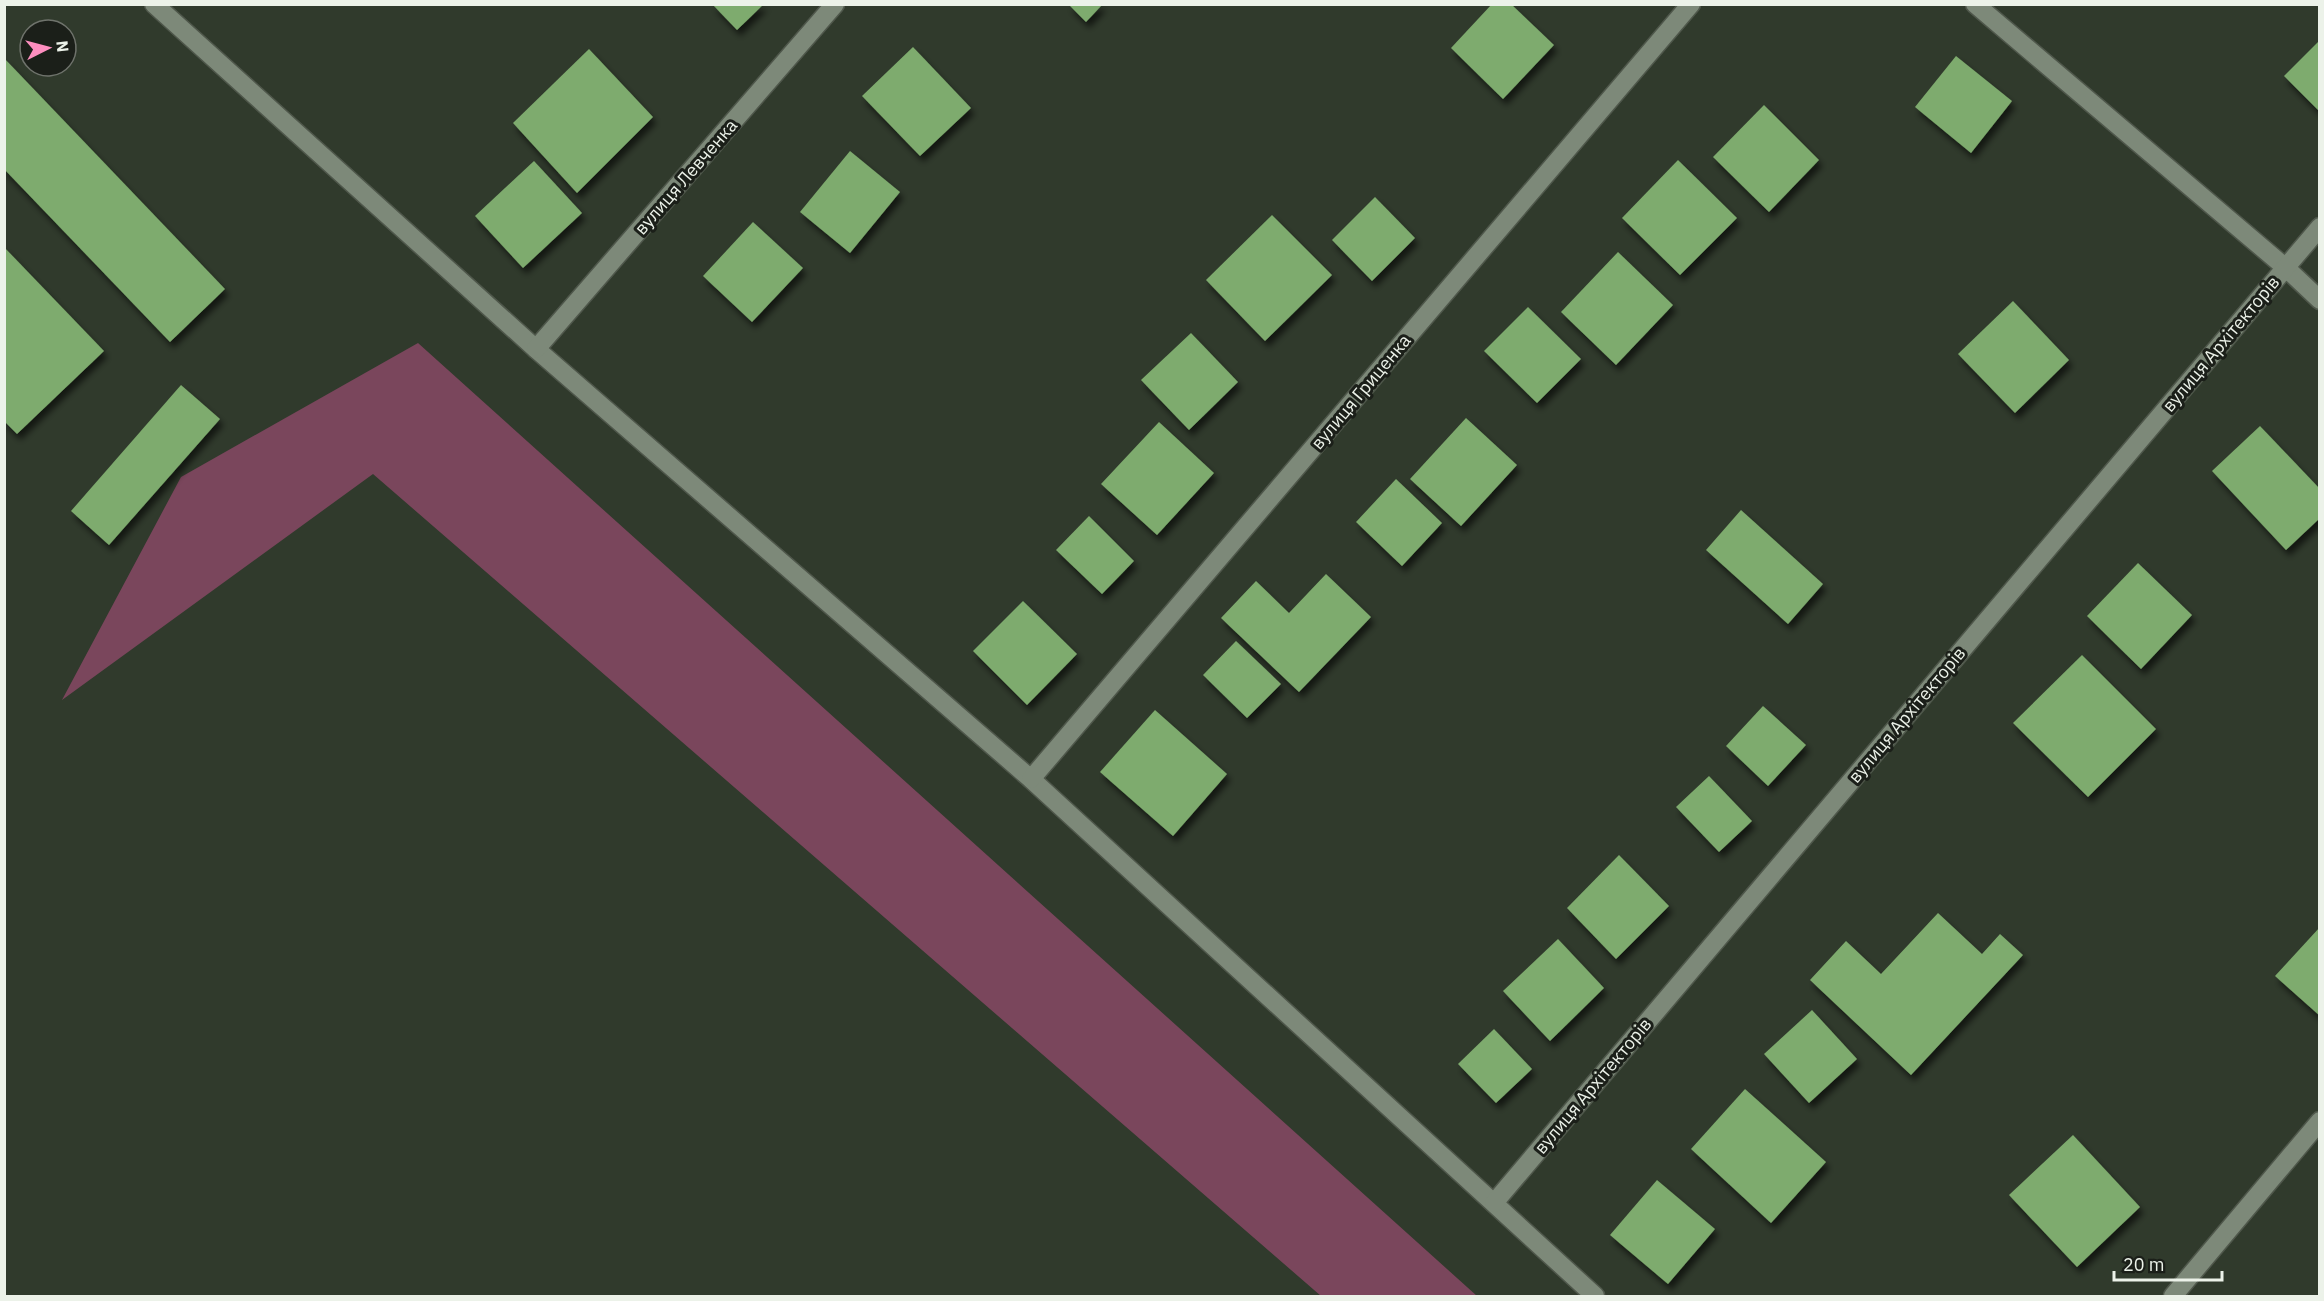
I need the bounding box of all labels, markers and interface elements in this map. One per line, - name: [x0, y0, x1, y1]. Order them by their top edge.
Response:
- north arrow: [18, 18, 78, 78]
- text: N: [52, 40, 73, 53]
- street label: вулиця Левченка: [629, 114, 742, 239]
- street label: вулиця Архітекторів: [2157, 271, 2284, 416]
- street label: вулиця Гриценка: [1306, 329, 1416, 454]
- street label: вулиця Архітекторів: [1843, 642, 1970, 787]
- street label: вулиця Архітекторів: [1529, 1013, 1656, 1158]
- scale bar: [2114, 1244, 2222, 1282]
- text: 20 m: [2123, 1253, 2165, 1276]

